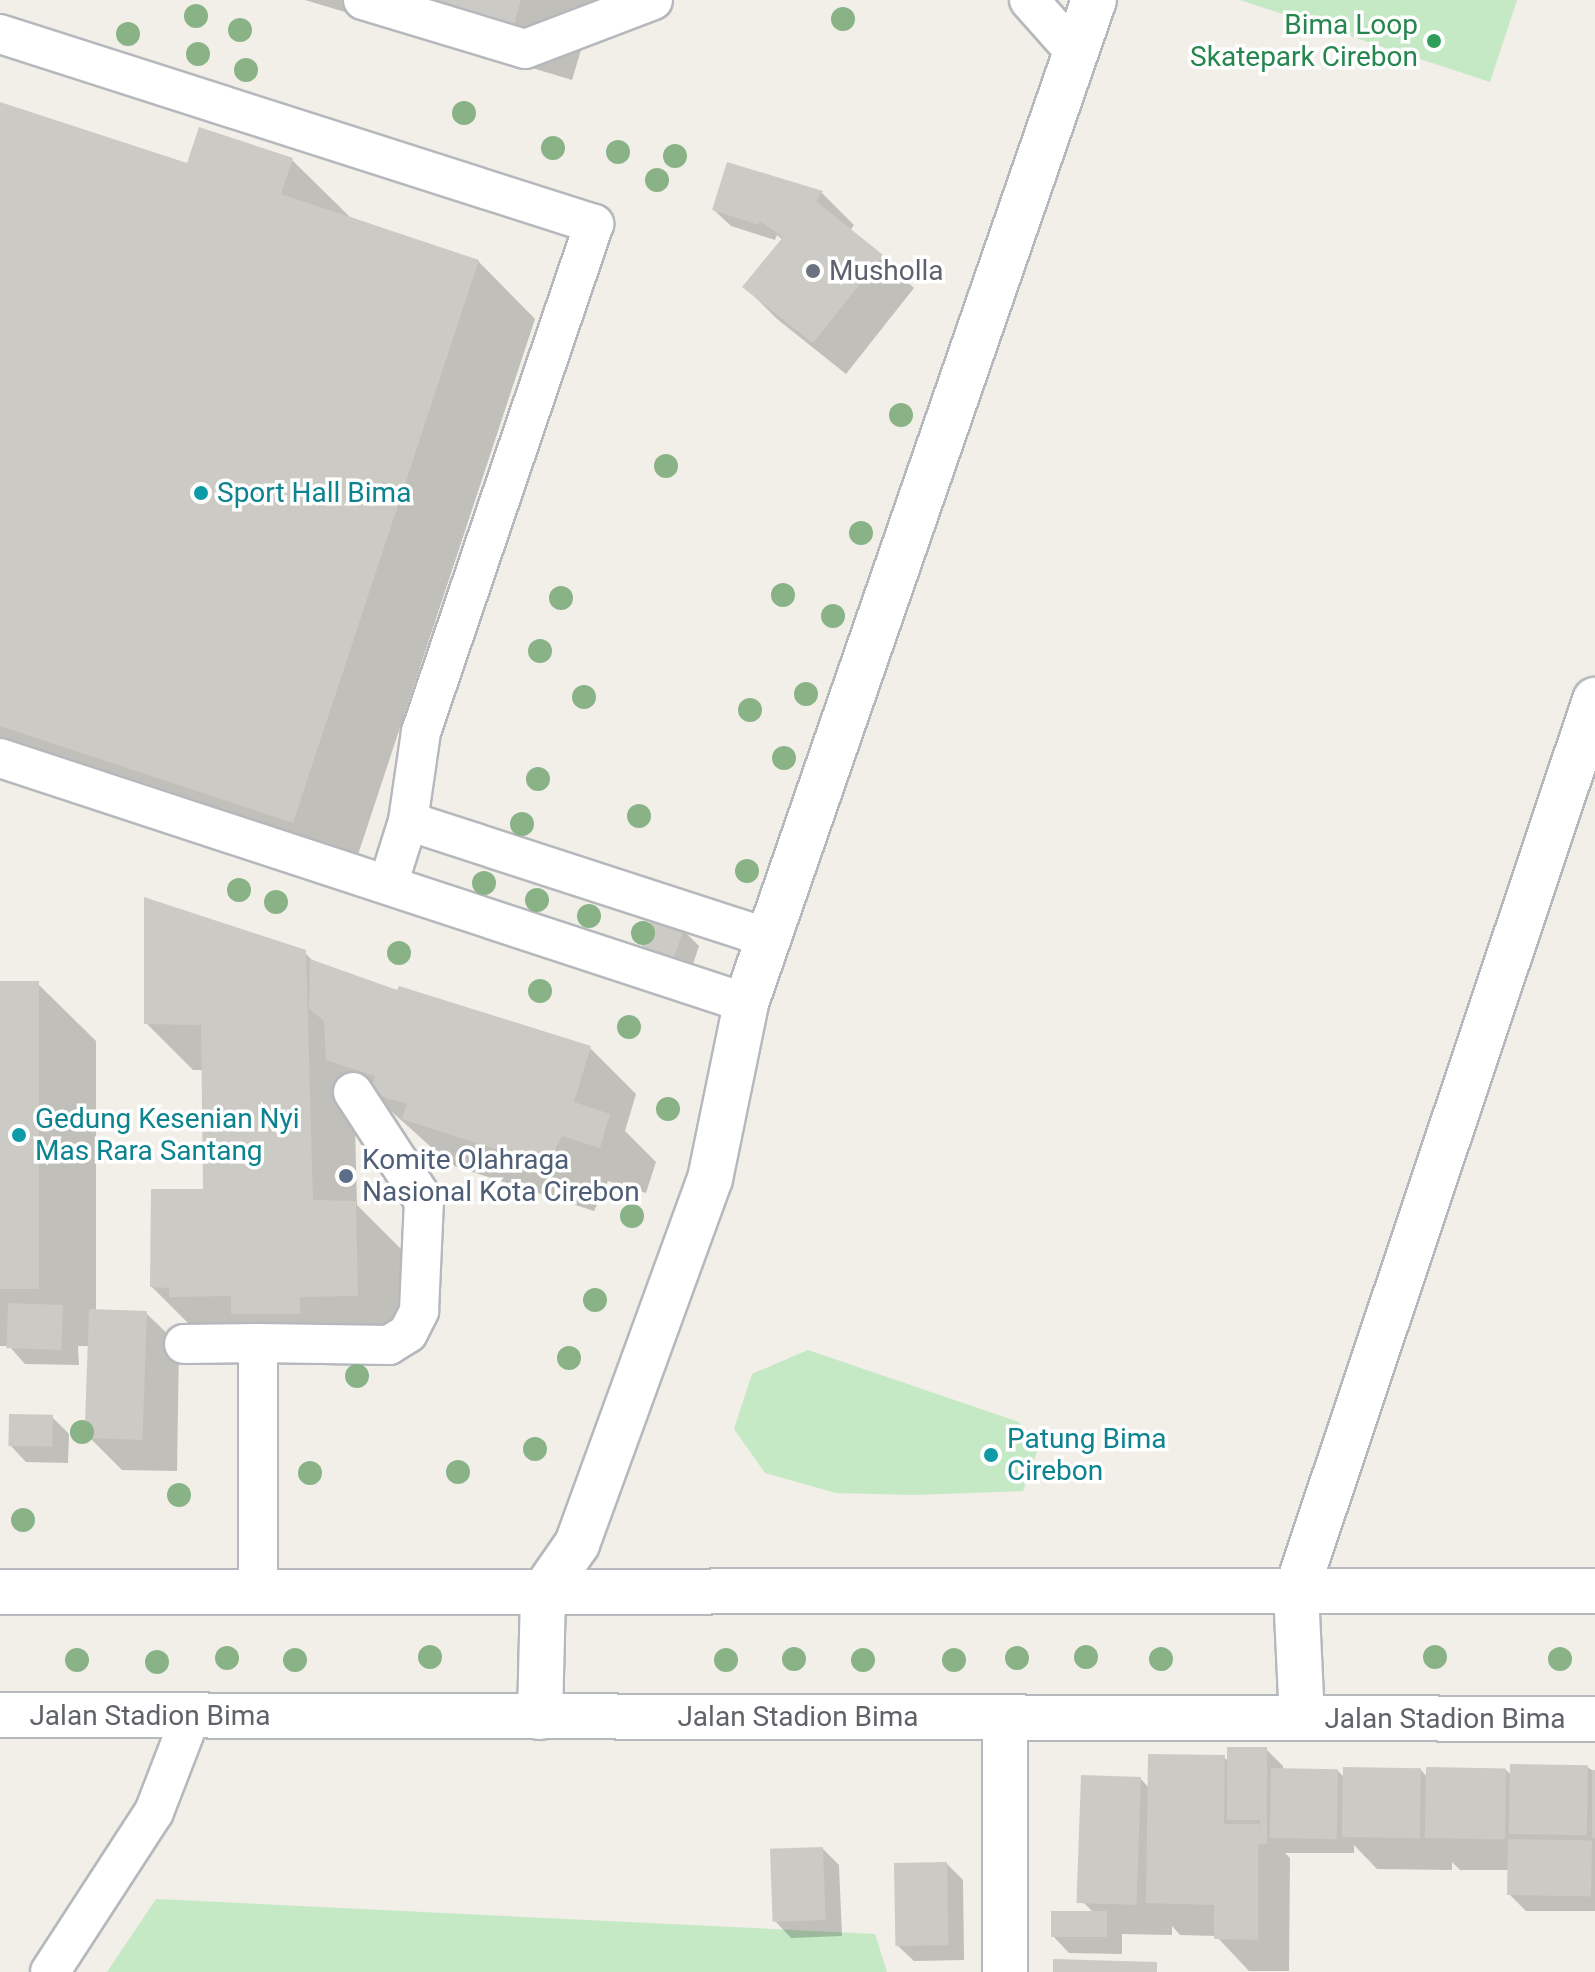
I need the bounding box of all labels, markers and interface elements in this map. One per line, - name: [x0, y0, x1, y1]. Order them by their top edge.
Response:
- place label: Bima Loop Skatepark Cirebon: [1190, 8, 1418, 74]
- marker: Bima Loop Skatepark Cirebon: [1425, 32, 1443, 50]
- place label: Musholla: [829, 254, 944, 288]
- marker: Musholla: [804, 262, 822, 280]
- place label: Sport Hall Bima: [217, 476, 411, 510]
- marker: Sport Hall Bima: [192, 484, 210, 502]
- place label: Gedung Kesenian Nyi Mas Rara Santang: [35, 1102, 300, 1168]
- marker: Gedung Kesenian Nyi Mas Rara Santang: [10, 1126, 28, 1144]
- place label: Komite Olahraga Nasional Kota Cirebon: [362, 1143, 640, 1209]
- marker: Komite Olahraga Nasional Kota Cirebon: [337, 1167, 355, 1185]
- place label: Patung Bima Cirebon: [1007, 1422, 1167, 1488]
- marker: Patung Bima Cirebon: [982, 1446, 1000, 1464]
- street label: Jalan Stadion Bima: [29, 1699, 271, 1733]
- street label: Jalan Stadion Bima: [677, 1700, 919, 1734]
- street label: Jalan Stadion Bima: [1324, 1702, 1566, 1736]

